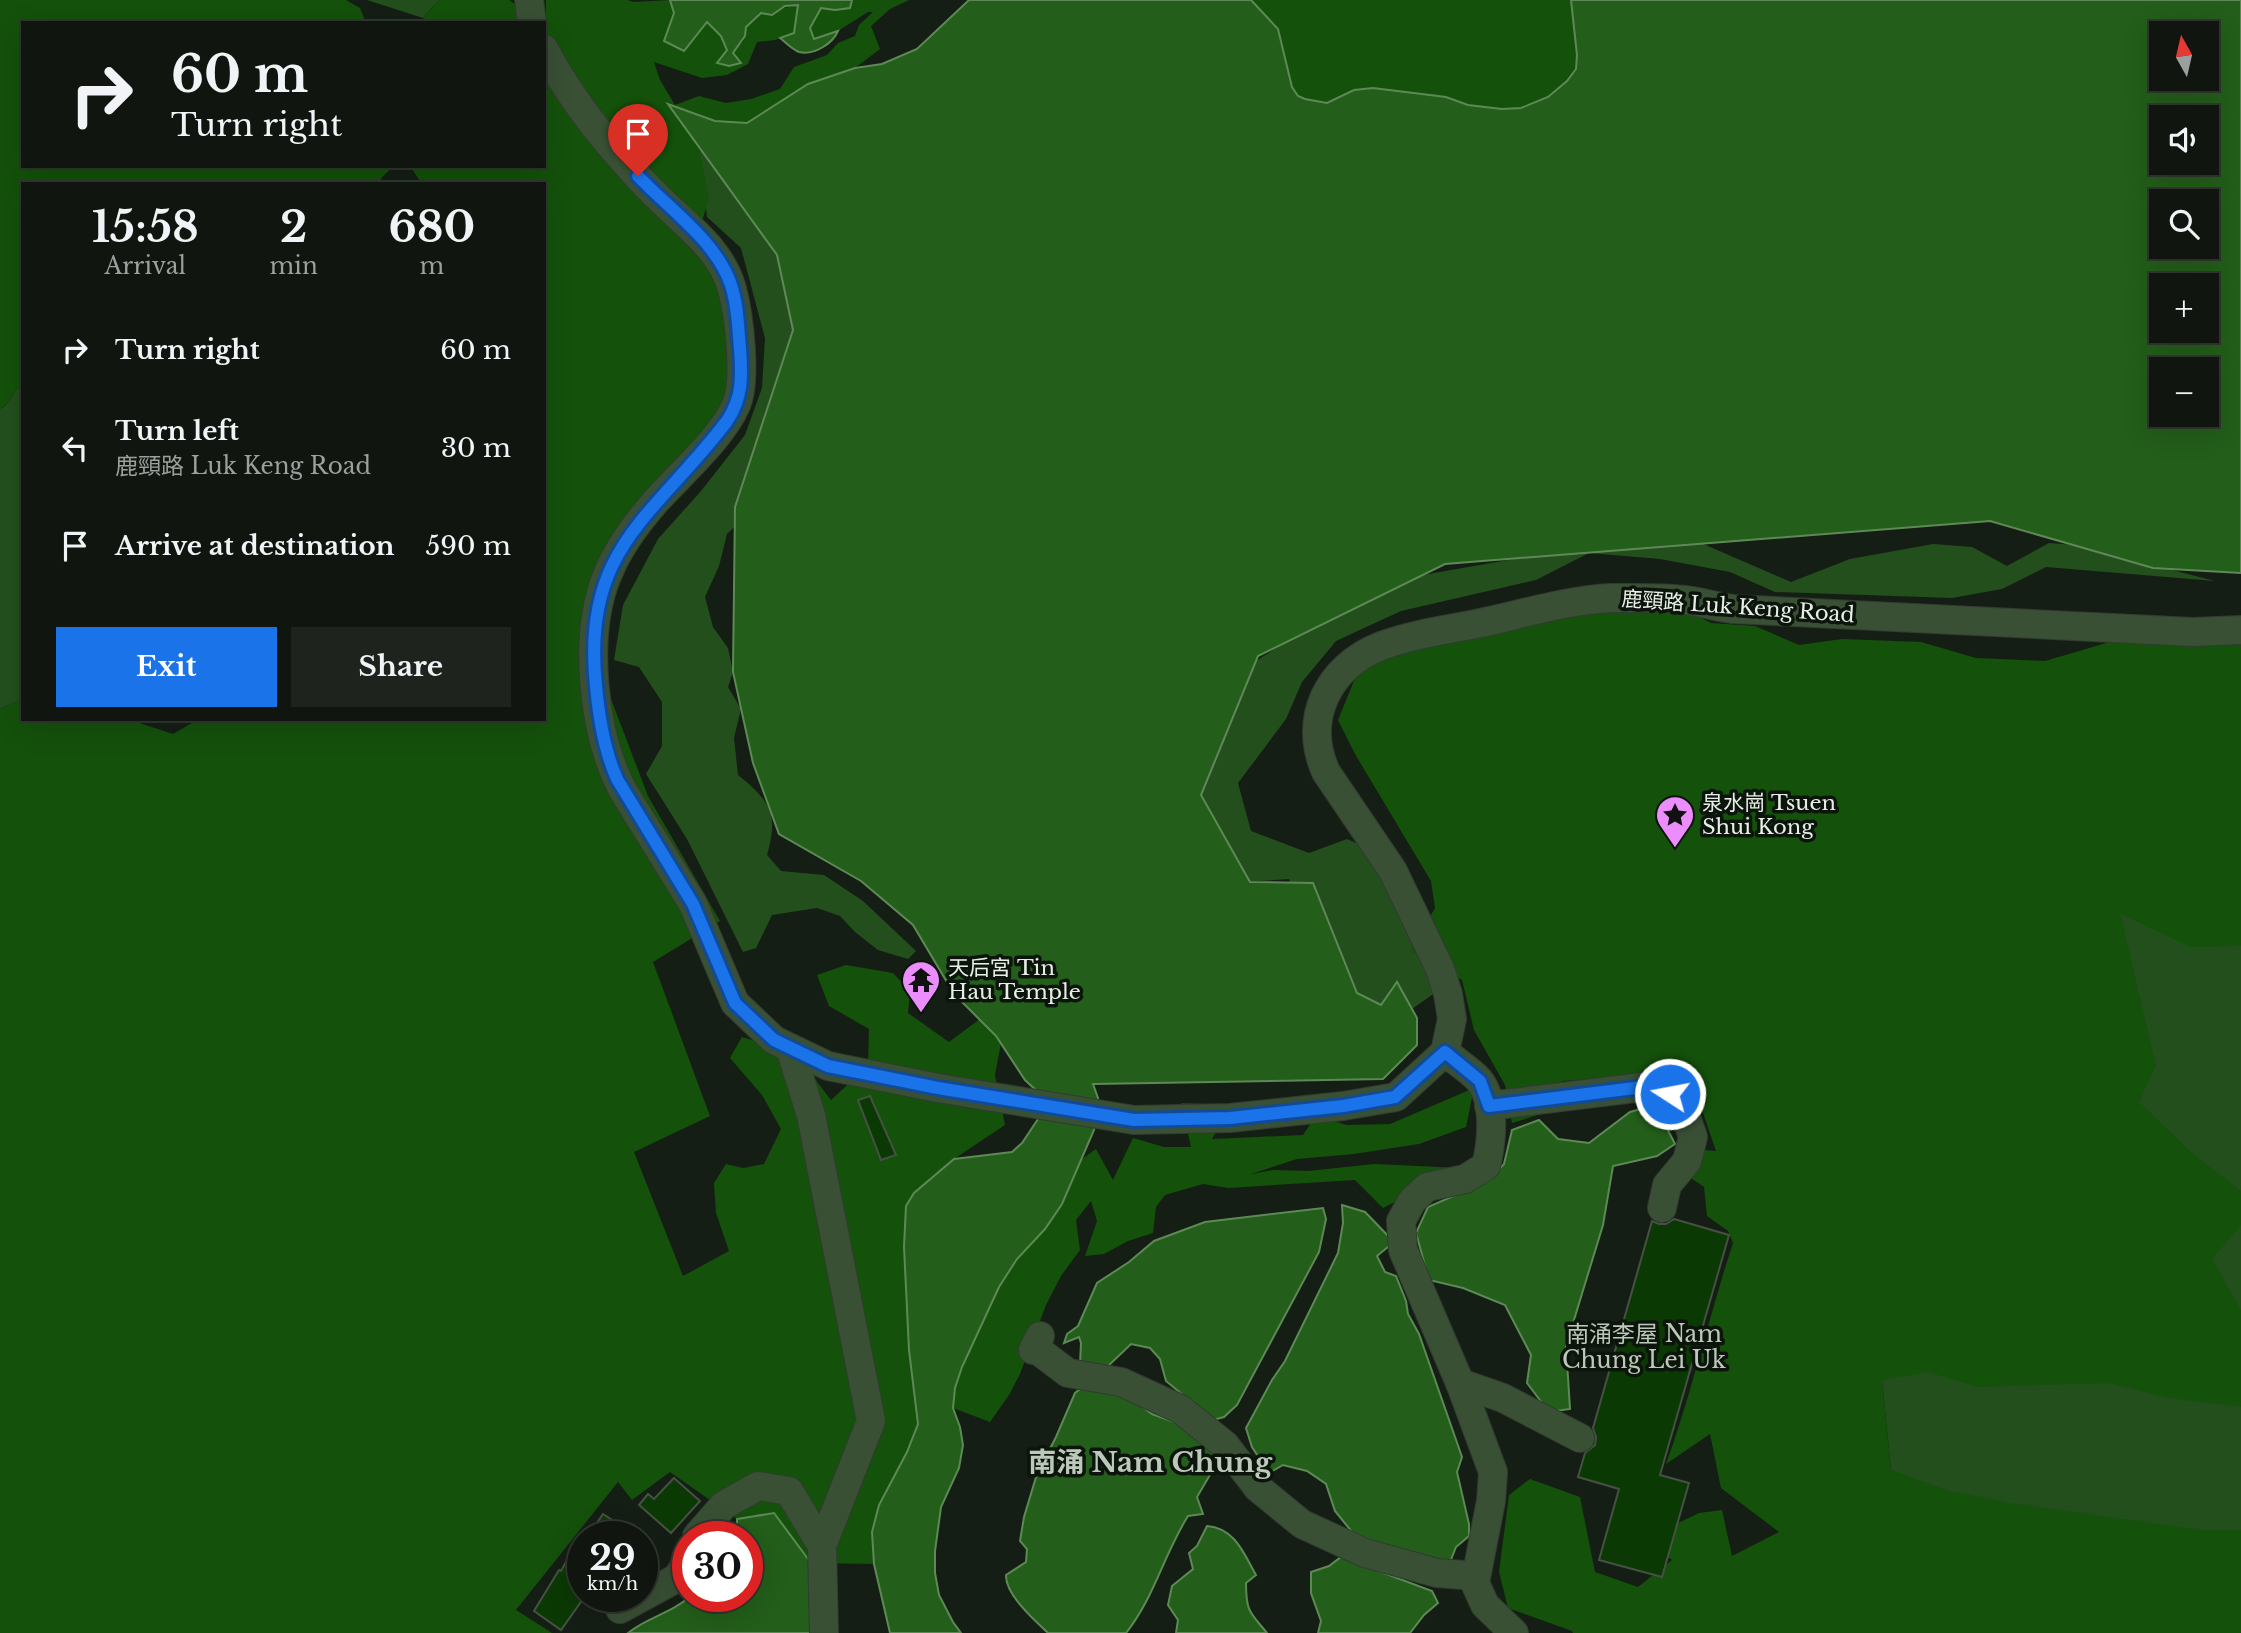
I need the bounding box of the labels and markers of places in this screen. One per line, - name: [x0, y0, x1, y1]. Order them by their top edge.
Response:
- pin: [608, 104, 668, 176]
- place label: 泉水崗 Tsuen Shui Kong: [1702, 790, 1836, 840]
- place icon: 泉水崗 Tsuen Shui Kong: [1654, 794, 1696, 849]
- place label: 天后宮 Tin Hau Temple: [948, 955, 1081, 1005]
- temple icon: 天后宮 Tin Hau Temple: [900, 959, 942, 1014]

